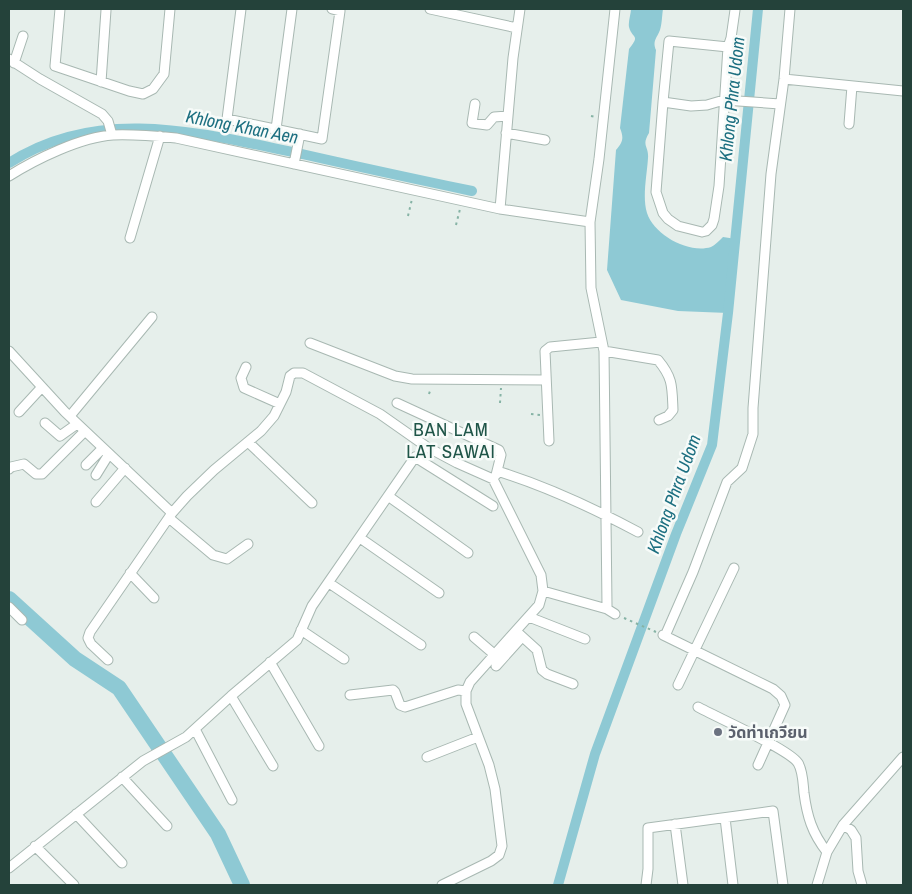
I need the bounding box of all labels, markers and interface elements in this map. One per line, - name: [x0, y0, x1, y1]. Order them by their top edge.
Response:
- water label: Khlong Phra Udom: [713, 36, 750, 162]
- water label: Khlong Khan Aen: [184, 103, 300, 150]
- district label: BAN LAM LAT SAWAI: [406, 416, 496, 464]
- water label: Khlong Phra Udom: [640, 431, 707, 557]
- place label: วัดท่าเกวียน: [728, 721, 808, 743]
- marker: วัดท่าเกวียน: [712, 726, 724, 738]

